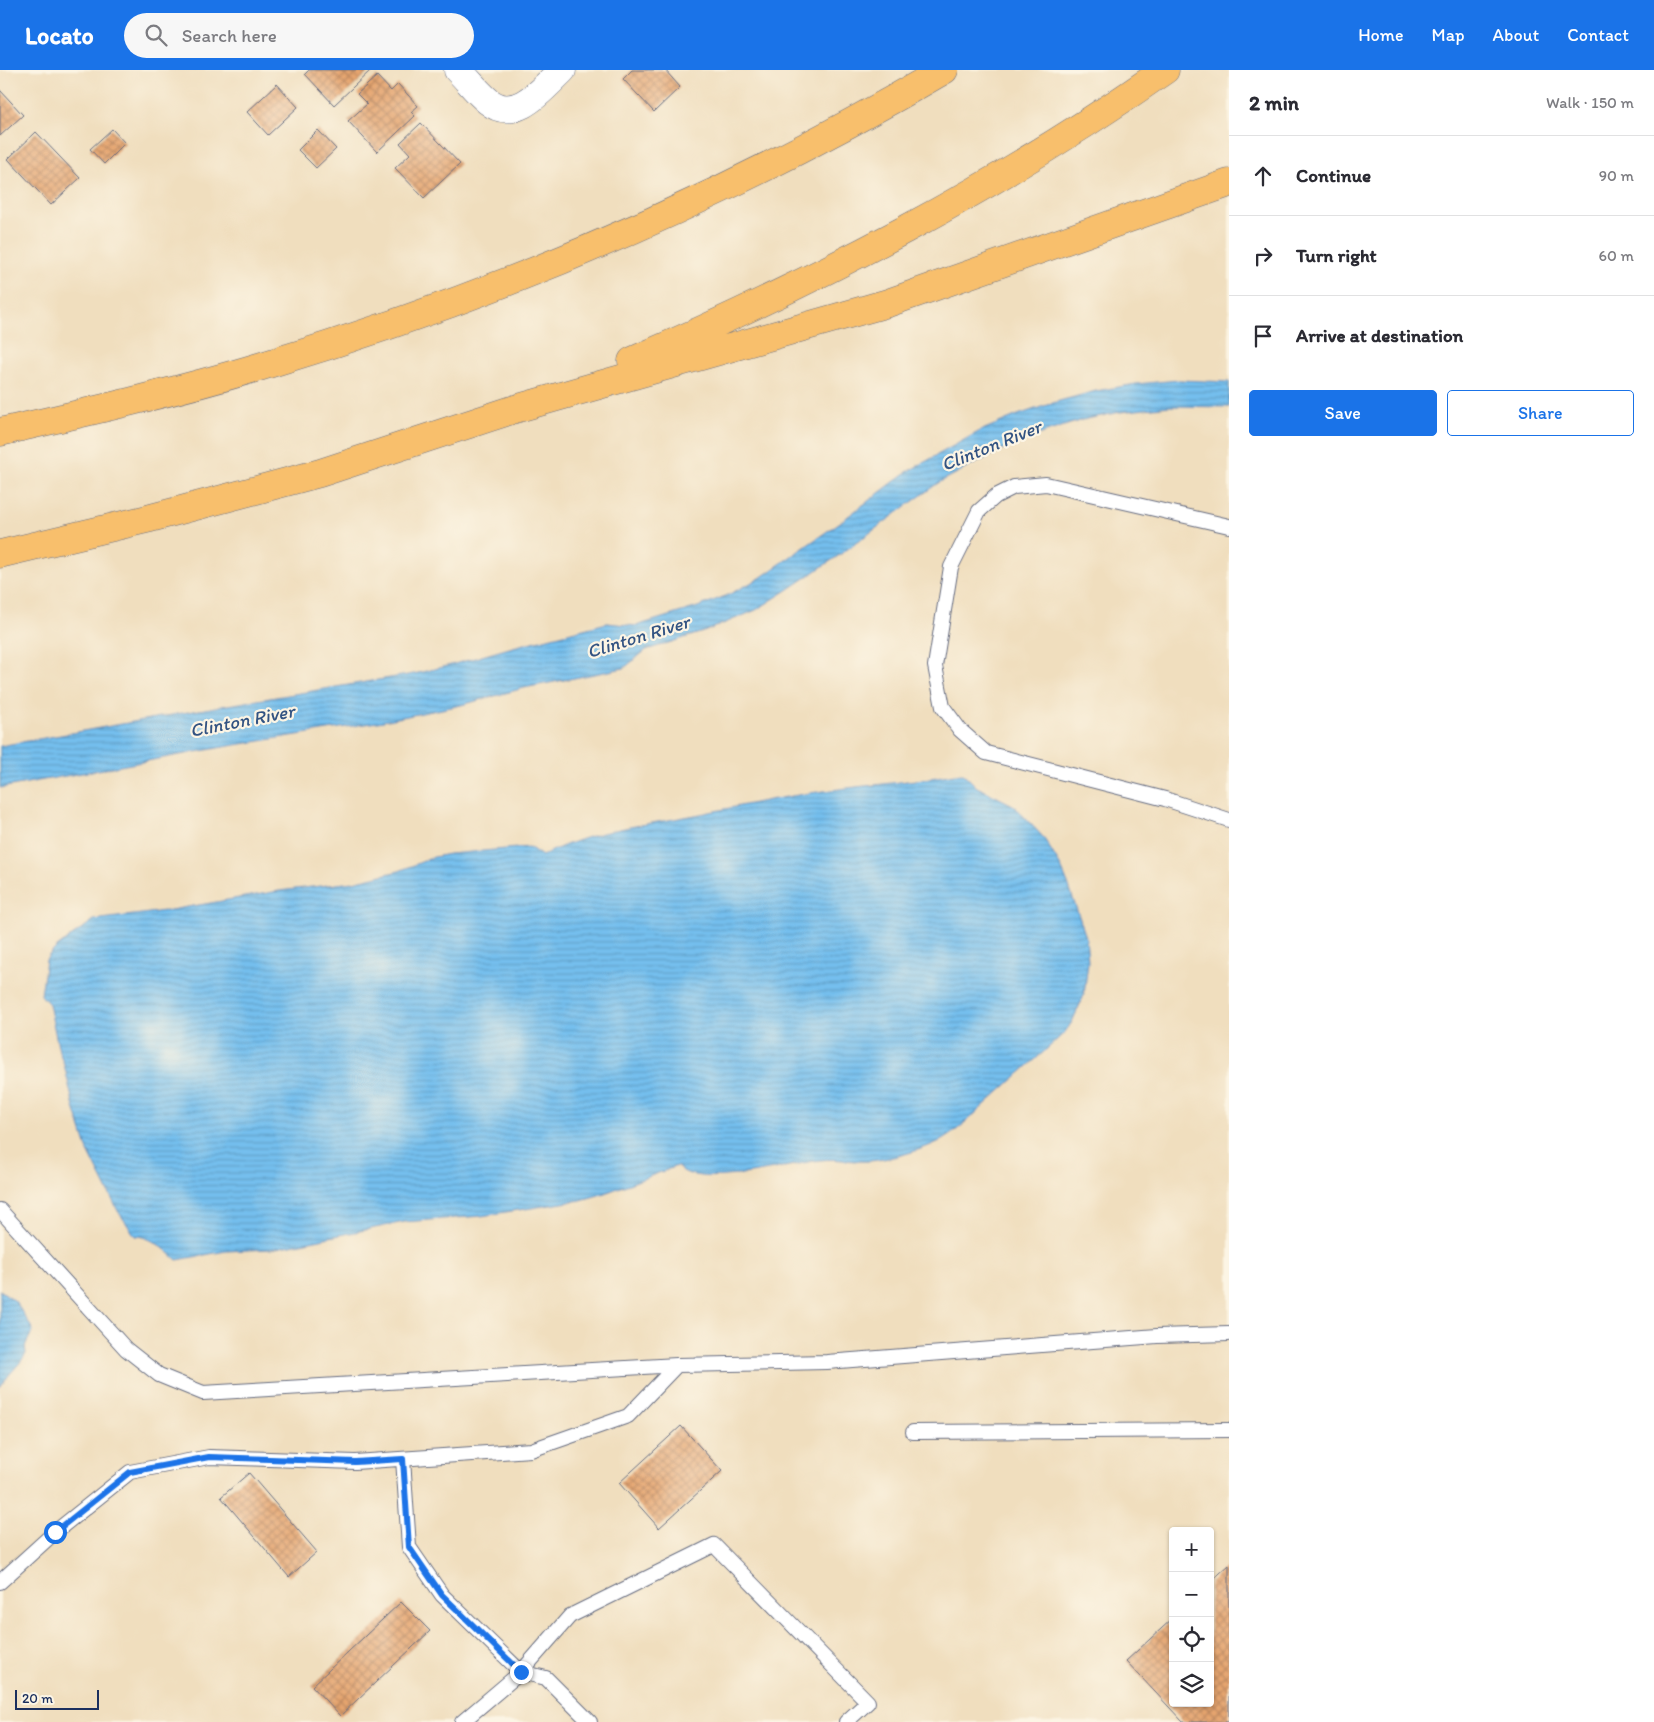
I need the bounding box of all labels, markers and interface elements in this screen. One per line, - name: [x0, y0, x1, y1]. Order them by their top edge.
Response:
- search box: [124, 13, 474, 58]
- text: Locato: [25, 21, 94, 50]
- icon: search: [142, 21, 170, 49]
- text: Search here: [182, 24, 277, 47]
- text: Home: [1358, 24, 1404, 46]
- text: Map: [1432, 24, 1465, 46]
- text: About: [1493, 24, 1539, 46]
- text: Contact: [1567, 24, 1629, 46]
- text: 2 min: [1249, 90, 1299, 115]
- text: Walk · 150 m: [1546, 93, 1634, 112]
- icon: ahead: [1249, 162, 1277, 190]
- text: Continue: [1296, 164, 1371, 187]
- text: 90 m: [1599, 166, 1634, 185]
- icon: right: [1249, 242, 1277, 270]
- text: Turn right: [1296, 244, 1377, 267]
- text: 60 m: [1599, 246, 1634, 265]
- icon: arrive: [1249, 322, 1277, 350]
- text: Arrive at destination: [1296, 324, 1463, 347]
- button: Save: [1249, 390, 1437, 436]
- button: Share: [1447, 390, 1634, 436]
- water label: Clinton River: [938, 414, 1047, 476]
- water label: Clinton River: [584, 609, 695, 663]
- water label: Clinton River: [188, 699, 299, 742]
- route start: [44, 1521, 67, 1544]
- map controls: [1169, 1527, 1214, 1707]
- button: +: [1169, 1527, 1214, 1572]
- button: −: [1169, 1572, 1214, 1617]
- button: locate: [1169, 1617, 1214, 1662]
- route end: [510, 1661, 533, 1684]
- button: layers: [1169, 1662, 1214, 1707]
- scale bar: [15, 1687, 99, 1710]
- text: 20 m: [22, 1690, 53, 1707]

